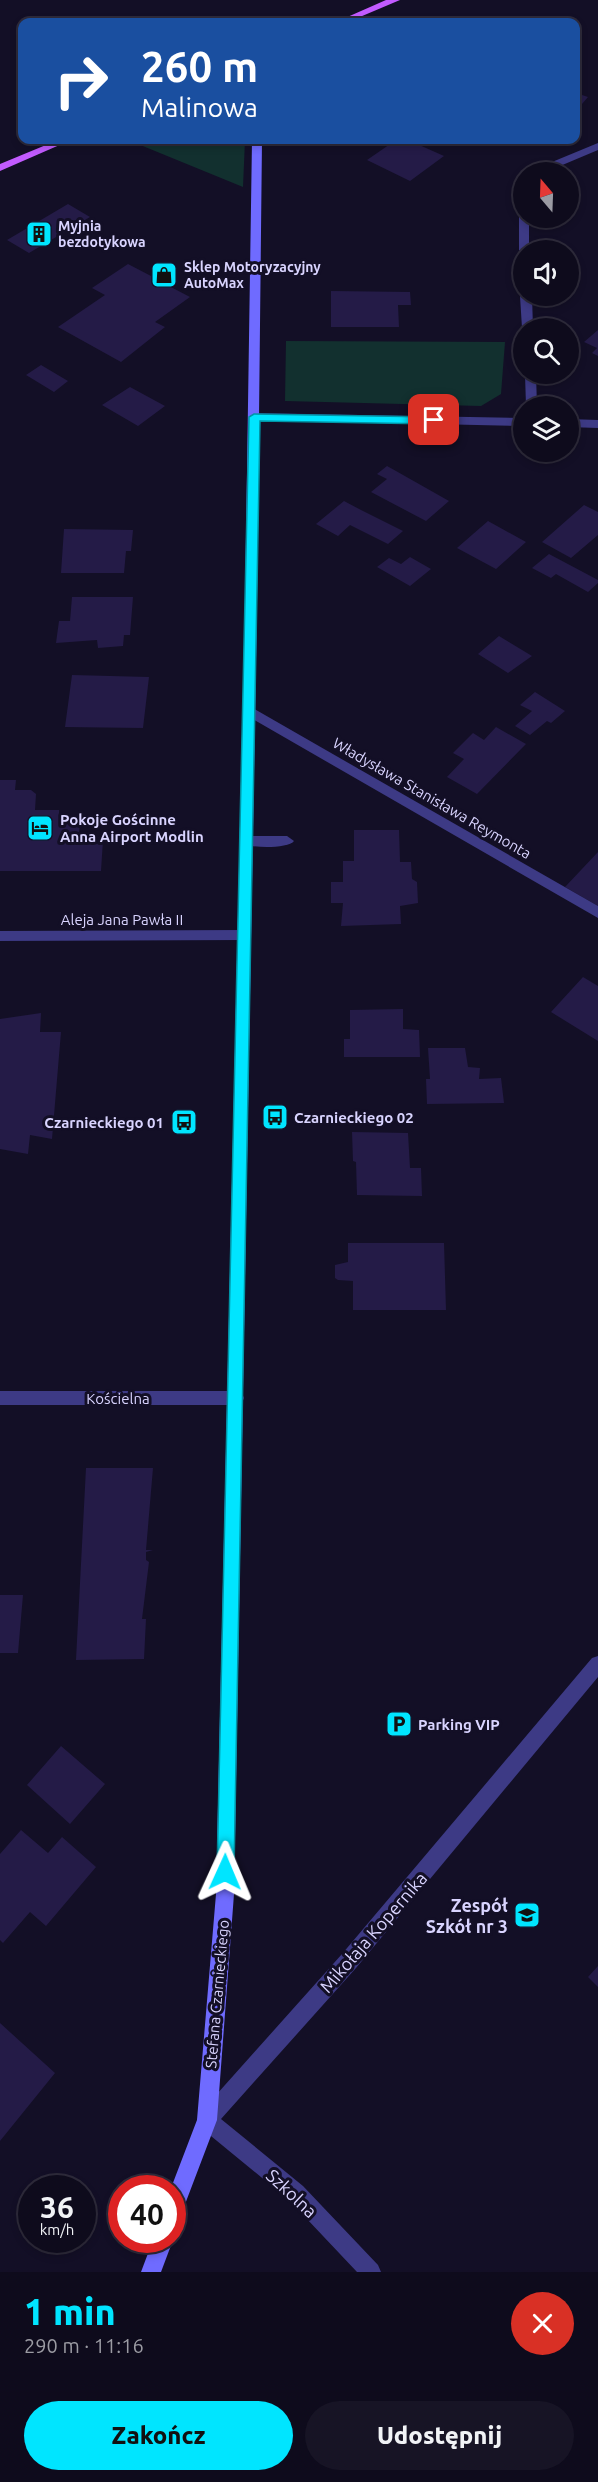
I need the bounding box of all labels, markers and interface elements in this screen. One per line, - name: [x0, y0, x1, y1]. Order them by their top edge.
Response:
- icon: right: [42, 42, 120, 120]
- text: 260 m: [141, 43, 258, 90]
- text: Malinowa: [141, 92, 258, 122]
- north arrow: [513, 162, 579, 228]
- map controls: [513, 162, 579, 462]
- place label: Myjnia bezdotykowa: [58, 218, 146, 250]
- building icon: Myjnia bezdotykowa: [24, 219, 54, 249]
- button: sound: [513, 240, 579, 306]
- place label: Sklep Motoryzacyjny AutoMax: [184, 259, 321, 291]
- shop icon: Sklep Motoryzacyjny AutoMax: [149, 260, 179, 290]
- button: search: [513, 318, 579, 384]
- pin: [408, 394, 459, 445]
- button: layers: [513, 396, 579, 462]
- icon: arrive: [417, 403, 450, 436]
- street label: Władysława Stanisława Reymonta: [330, 734, 534, 862]
- place label: Pokoje Gościnne Anna Airport Modlin: [60, 811, 204, 845]
- hotel icon: Pokoje Gościnne Anna Airport Modlin: [25, 813, 55, 843]
- street label: Aleja Jana Pawła II: [61, 911, 183, 928]
- bus stop icon: Czarnieckiego 02: [260, 1102, 290, 1132]
- bus stop icon: Czarnieckiego 01: [169, 1107, 199, 1137]
- place label: Czarnieckiego 02: [294, 1109, 414, 1126]
- place label: Czarnieckiego 01: [44, 1114, 164, 1131]
- street label: Kościelna: [86, 1390, 150, 1407]
- parking icon: Parking VIP: [384, 1709, 414, 1739]
- place label: Parking VIP: [418, 1716, 500, 1733]
- position arrow: [193, 1840, 257, 1904]
- street label: Mikołaja Kopernika: [315, 1868, 431, 1996]
- place label: Zespół Szkół nr 3: [426, 1895, 509, 1936]
- school or university icon: Zespół Szkół nr 3: [512, 1900, 542, 1930]
- street label: Stefana Czarnieckiego: [202, 1919, 232, 2069]
- street label: Szkolna: [263, 2165, 321, 2221]
- speed limit sign: 40: [108, 2175, 186, 2253]
- text: 36: [40, 2190, 74, 2224]
- text: km/h: [40, 2221, 74, 2238]
- text: 1 min: [24, 2291, 116, 2332]
- button: close: [511, 2292, 574, 2355]
- text: 290 m · 11:16: [24, 2334, 144, 2357]
- button: Zakończ: [24, 2401, 293, 2470]
- button: Udostępnij: [305, 2401, 574, 2470]

